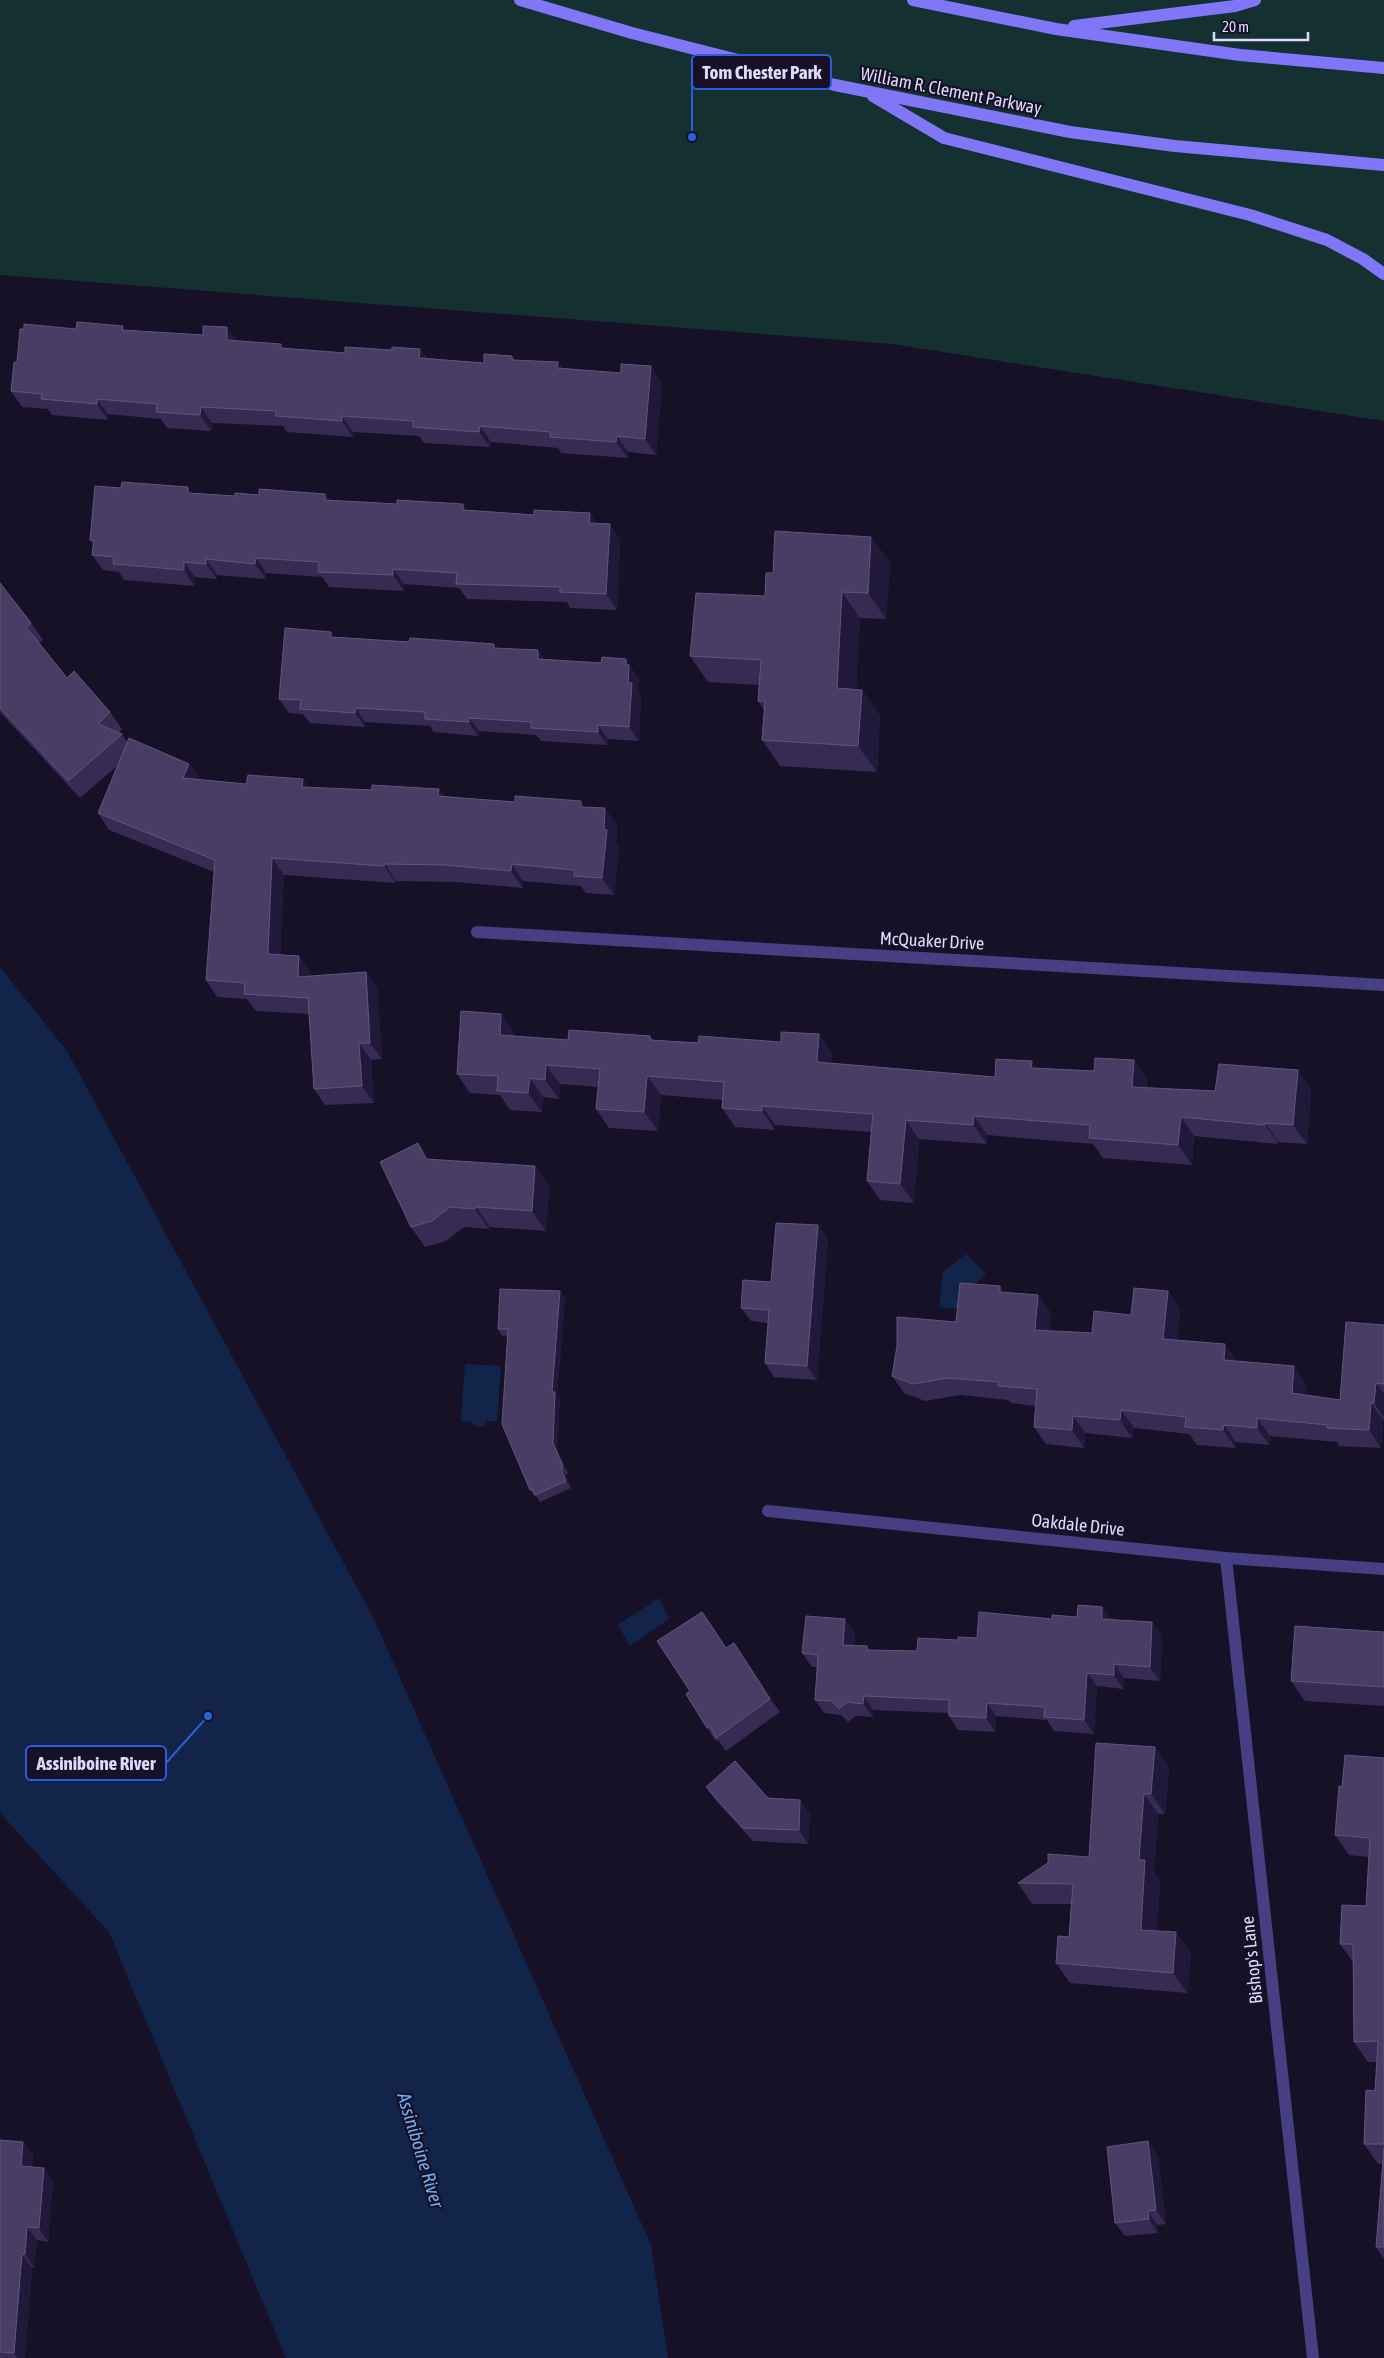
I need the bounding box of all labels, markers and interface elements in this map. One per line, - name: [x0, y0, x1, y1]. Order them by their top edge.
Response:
- scale bar: [1214, 10, 1308, 42]
- text: 20 m: [1222, 18, 1249, 35]
- callout: Tom Chester Park: [692, 55, 831, 89]
- text: Tom Chester Park: [702, 61, 822, 83]
- street label: William R. Clement Parkway: [859, 63, 1043, 118]
- street label: McQuaker Drive: [879, 927, 985, 954]
- street label: Oakdale Drive: [1030, 1509, 1126, 1540]
- callout: Assiniboine River: [26, 1746, 166, 1780]
- text: Assiniboine River: [35, 1752, 156, 1774]
- street label: Bishop's Lane: [1236, 1915, 1267, 2005]
- water label: Assiniboine River: [393, 2089, 449, 2212]

